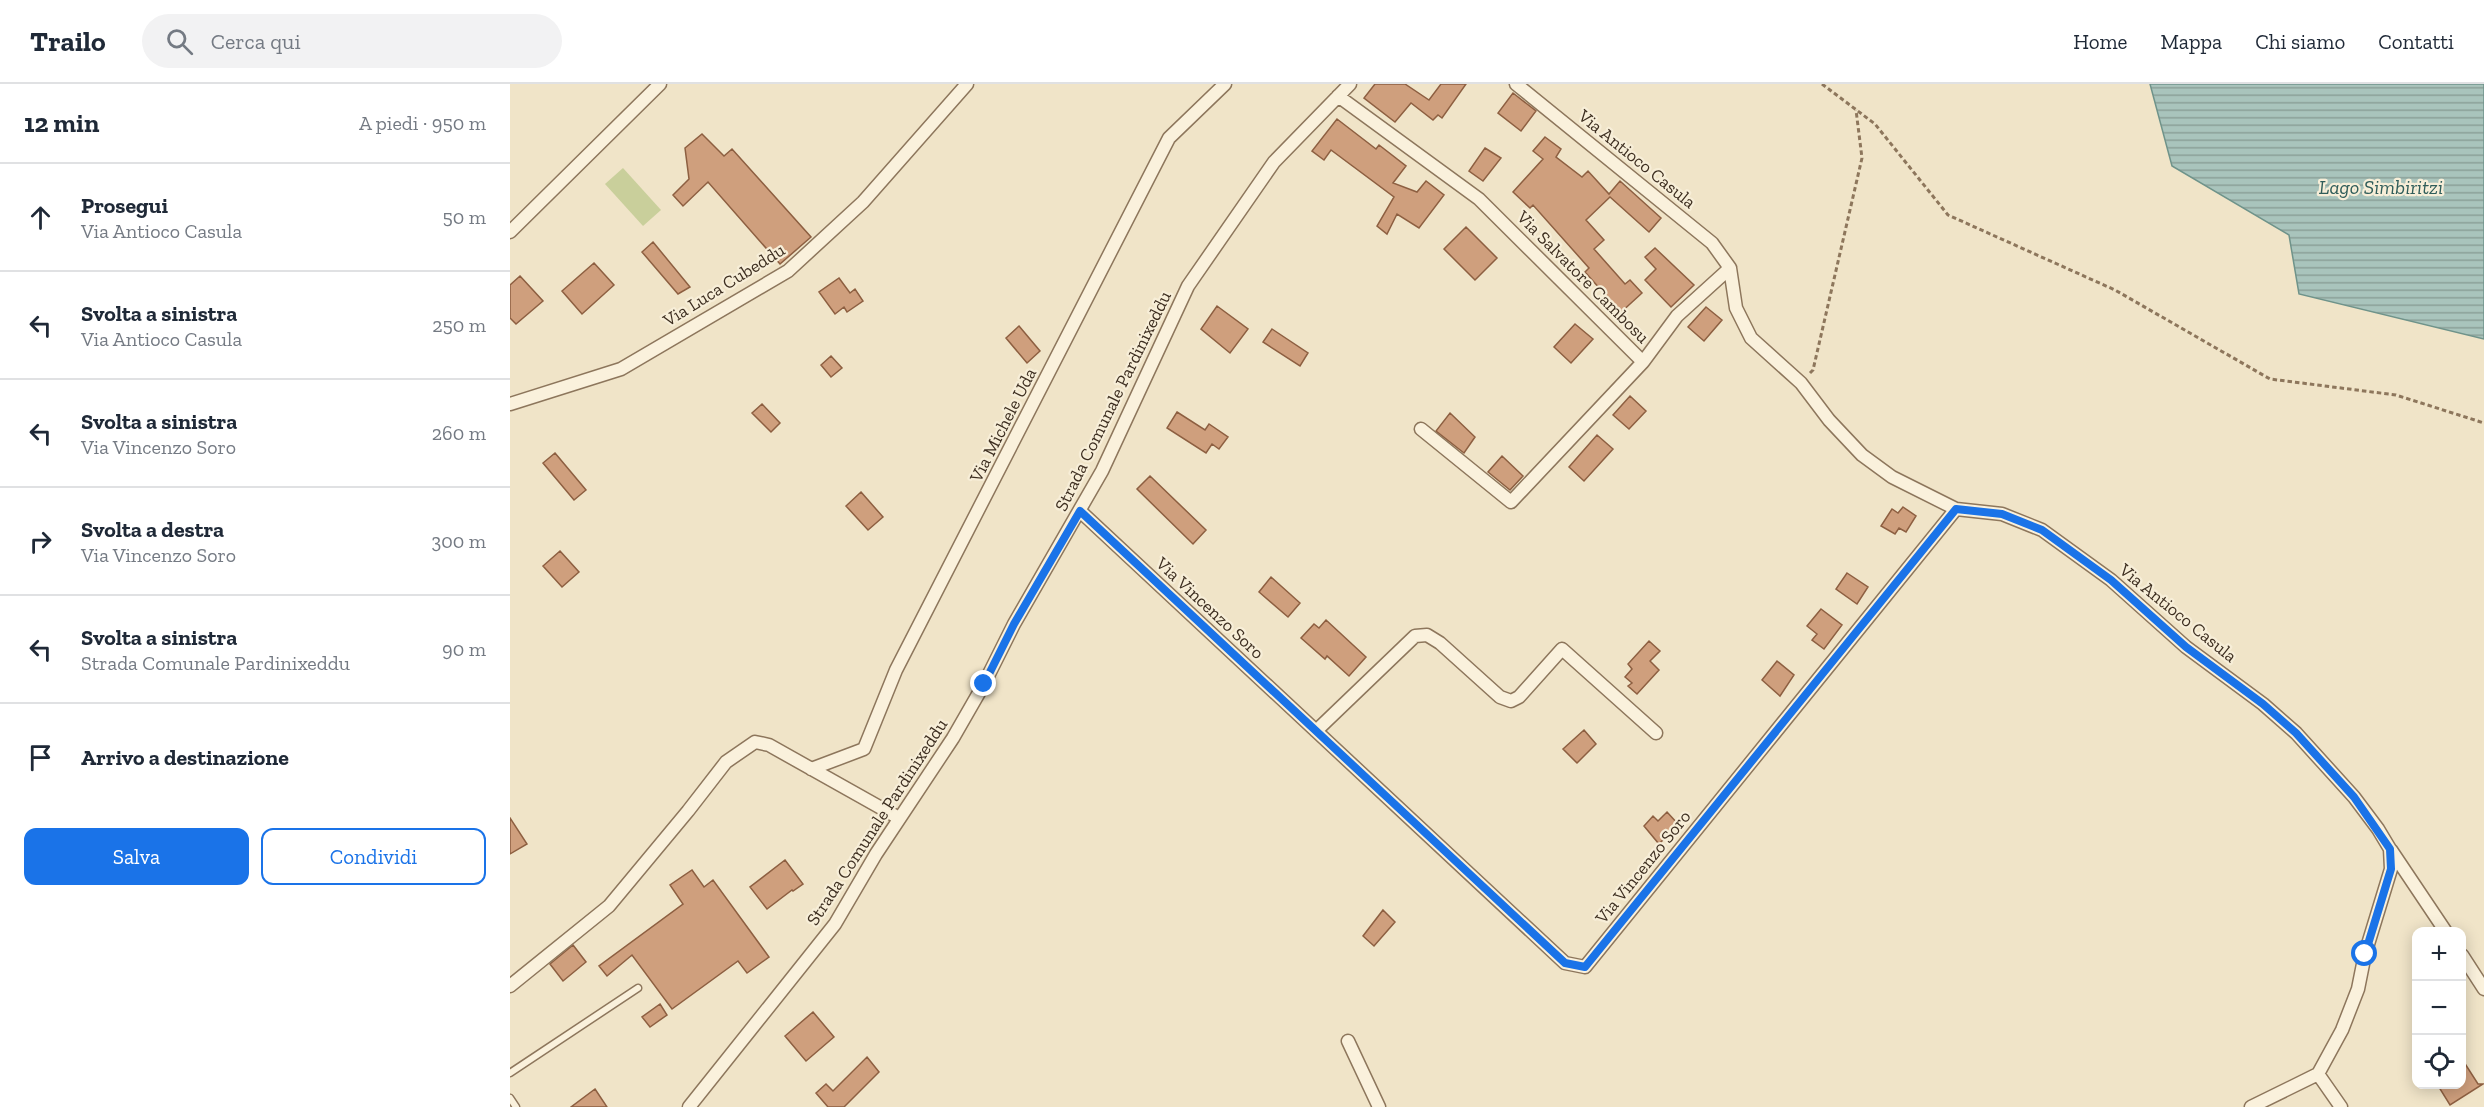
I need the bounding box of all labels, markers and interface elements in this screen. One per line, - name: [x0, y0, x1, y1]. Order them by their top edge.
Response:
- search box: [142, 14, 562, 68]
- text: Trailo: [30, 25, 106, 58]
- icon: search: [163, 25, 196, 58]
- text: Cerca qui: [211, 28, 301, 55]
- text: Home: [2073, 29, 2127, 54]
- text: Mappa: [2160, 29, 2222, 54]
- text: Chi siamo: [2255, 29, 2345, 54]
- text: Contatti: [2378, 29, 2454, 54]
- street label: Via Antioco Casula: [1573, 104, 1700, 213]
- text: 12 min: [24, 107, 99, 139]
- text: A piedi · 950 m: [359, 111, 486, 135]
- water label: Lago Simbiritzi: [2319, 175, 2443, 199]
- text: Prosegui: [81, 192, 168, 219]
- icon: ahead: [24, 201, 57, 234]
- text: 50 m: [442, 205, 486, 229]
- street label: Via Salvatore Cambosu: [1511, 205, 1654, 348]
- text: Via Antioco Casula: [81, 219, 242, 243]
- street label: Via Luca Cubeddu: [658, 239, 789, 332]
- street label: Strada Comunale Pardinixeddu: [1050, 287, 1176, 515]
- text: Svolta a sinistra: [81, 300, 237, 327]
- icon: left: [24, 309, 57, 342]
- text: 250 m: [432, 313, 486, 337]
- text: Via Antioco Casula: [81, 327, 242, 351]
- street label: Via Michele Uda: [964, 364, 1041, 487]
- text: Svolta a sinistra: [81, 408, 237, 435]
- icon: left: [24, 417, 57, 450]
- text: 260 m: [432, 421, 486, 445]
- text: Via Vincenzo Soro: [81, 435, 236, 459]
- text: Svolta a destra: [81, 516, 224, 543]
- icon: right: [24, 525, 57, 558]
- text: 300 m: [431, 529, 486, 553]
- text: Via Vincenzo Soro: [81, 543, 236, 567]
- street label: Via Vincenzo Soro: [1151, 552, 1269, 664]
- street label: Via Antioco Casula: [2114, 558, 2241, 667]
- text: Svolta a sinistra: [81, 624, 237, 651]
- icon: left: [24, 633, 57, 666]
- text: 90 m: [442, 637, 486, 661]
- text: Strada Comunale Pardinixeddu: [81, 651, 350, 675]
- route end: [970, 670, 996, 696]
- street label: Strada Comunale Pardinixeddu: [802, 715, 952, 929]
- icon: arrive: [24, 741, 57, 774]
- text: Arrivo a destinazione: [81, 744, 289, 771]
- street label: Via Vincenzo Soro: [1590, 806, 1695, 929]
- button: Salva: [24, 828, 249, 885]
- button: Condividi: [261, 828, 486, 885]
- map controls: [2412, 927, 2466, 1089]
- button: +: [2412, 927, 2466, 981]
- route start: [2351, 940, 2377, 966]
- button: −: [2412, 981, 2466, 1035]
- button: locate: [2412, 1035, 2466, 1089]

